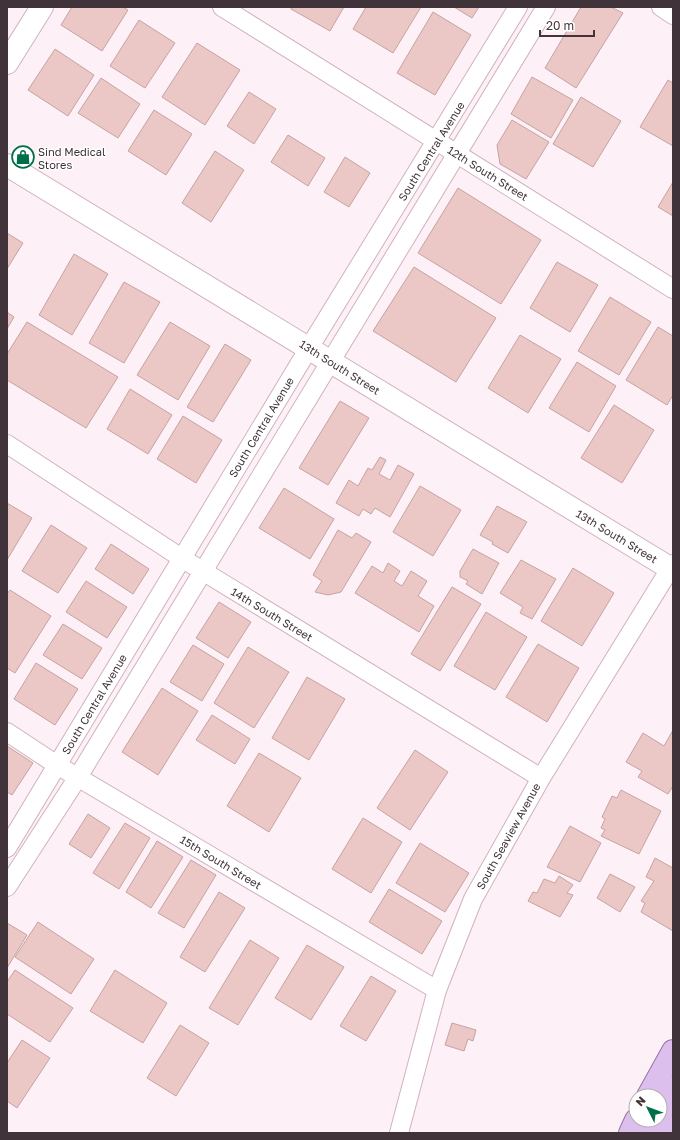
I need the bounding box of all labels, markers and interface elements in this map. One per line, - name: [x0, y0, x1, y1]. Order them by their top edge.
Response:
- scale bar: [540, 12, 594, 38]
- text: 20 m: [546, 18, 574, 33]
- street label: South Central Avenue: [395, 99, 467, 203]
- street label: 12th South Street: [445, 143, 531, 203]
- shop icon: Sind Medical Stores: [10, 144, 36, 170]
- place label: Sind Medical Stores: [38, 145, 106, 171]
- street label: 13th South Street: [297, 337, 383, 397]
- street label: South Central Avenue: [226, 375, 296, 479]
- street label: 13th South Street: [574, 507, 660, 565]
- street label: 14th South Street: [229, 585, 315, 643]
- street label: South Central Avenue: [59, 652, 129, 756]
- street label: South Seaview Avenue: [473, 781, 543, 891]
- street label: 15th South Street: [178, 833, 264, 891]
- north arrow: [628, 1088, 668, 1128]
- text: N: [633, 1094, 648, 1108]

